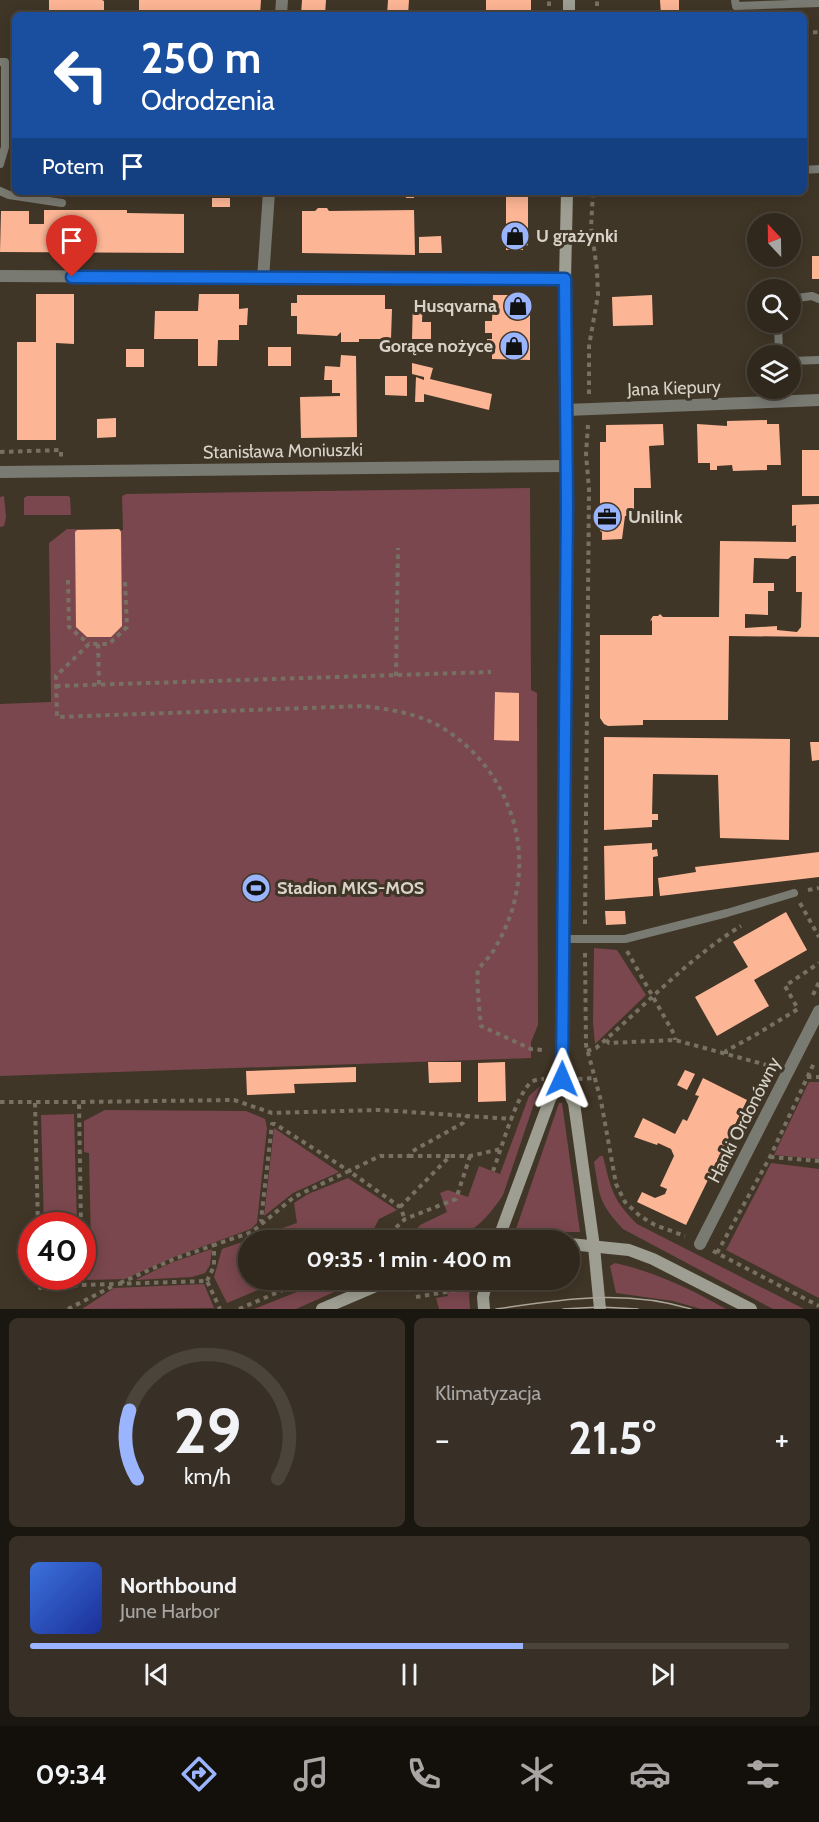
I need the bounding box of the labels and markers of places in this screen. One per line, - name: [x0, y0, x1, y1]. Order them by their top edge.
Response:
- pin: [46, 215, 97, 277]
- shop icon: U grażynki: [499, 220, 531, 252]
- place label: U grażynki: [536, 225, 618, 247]
- shop icon: Husqvarna: [502, 290, 534, 322]
- place label: Husqvarna: [414, 295, 497, 317]
- shop icon: Gorące nożyce: [498, 330, 530, 362]
- place label: Gorące nożyce: [379, 335, 493, 357]
- office icon: Unilink: [591, 501, 623, 533]
- place label: Unilink: [628, 506, 683, 528]
- sports icon: Stadion MKS-MOS: [240, 872, 272, 904]
- place label: Stadion MKS-MOS: [277, 877, 424, 899]

